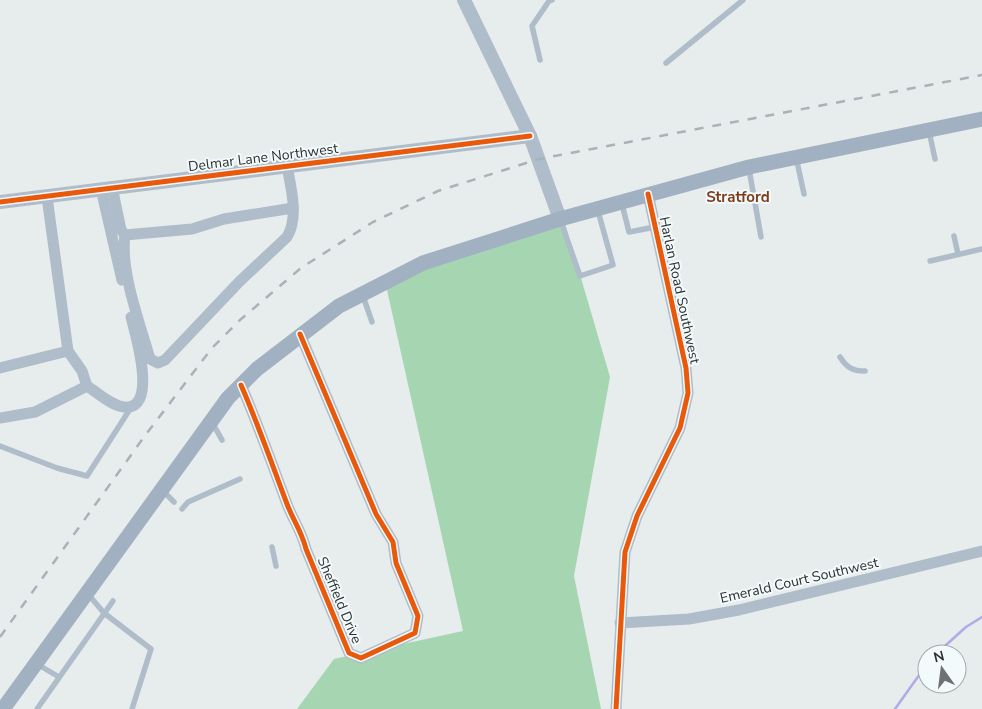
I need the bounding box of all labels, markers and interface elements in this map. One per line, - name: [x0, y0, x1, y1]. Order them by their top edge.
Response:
- street label: Delmar Lane Northwest: [187, 139, 339, 176]
- district label: Stratford: [706, 187, 770, 207]
- street label: Harlan Road Southwest: [655, 215, 704, 366]
- street label: Emerald Court Southwest: [718, 553, 880, 608]
- street label: Sheffield Drive: [313, 554, 366, 647]
- north arrow: [917, 644, 967, 694]
- text: N: [932, 646, 946, 667]

